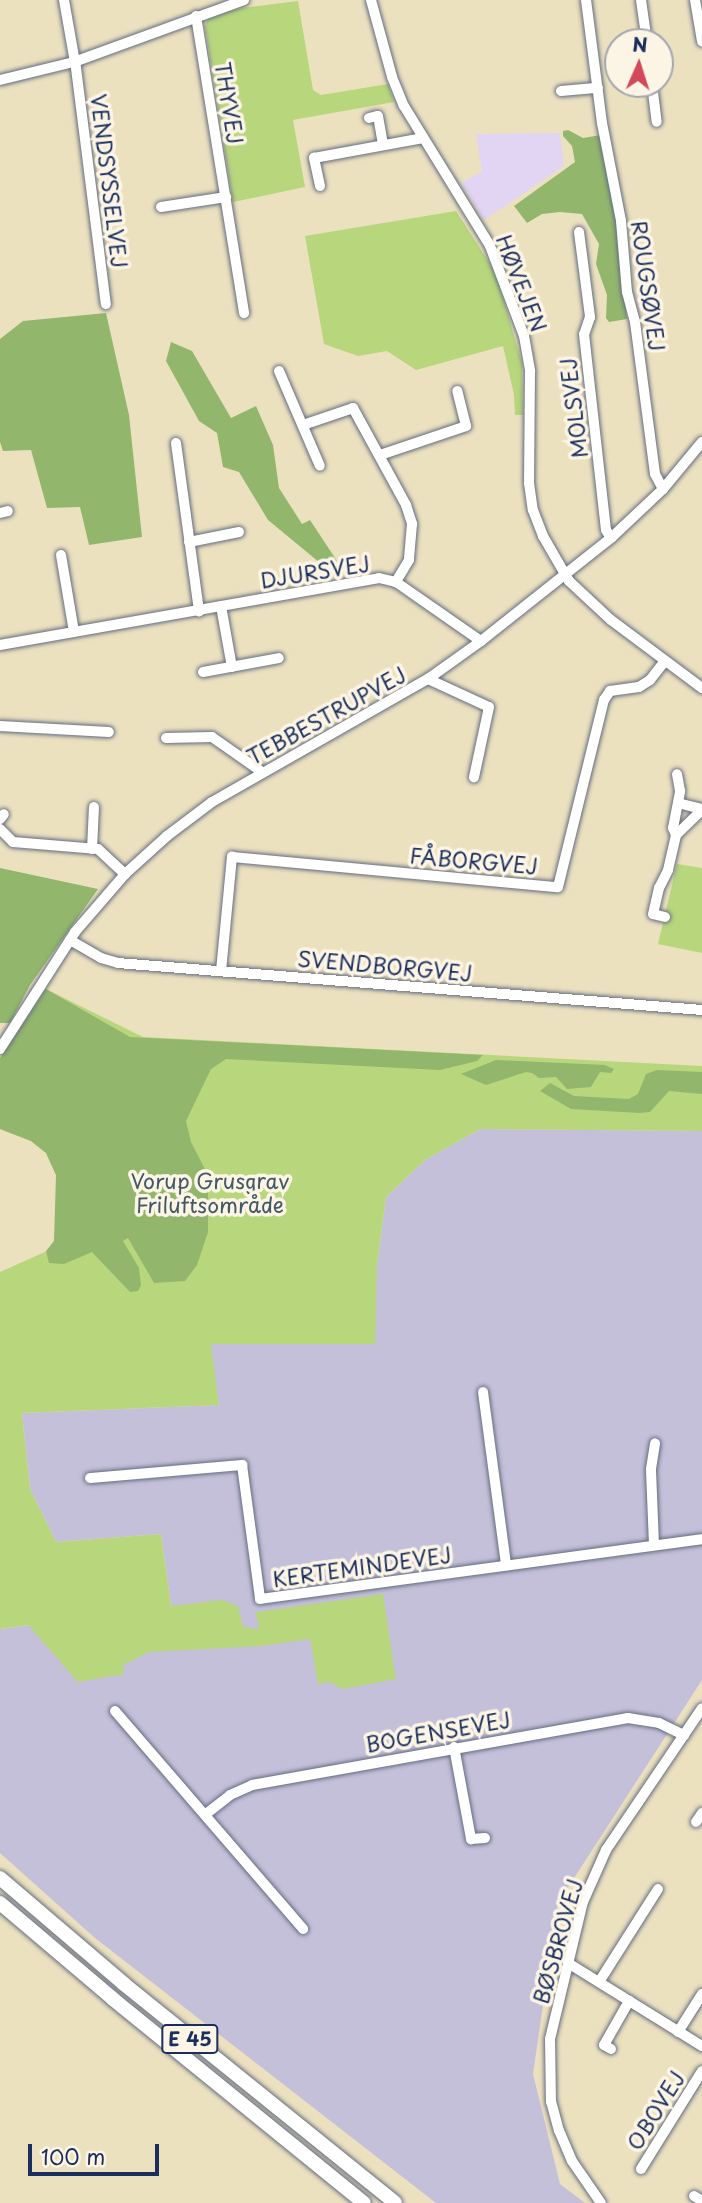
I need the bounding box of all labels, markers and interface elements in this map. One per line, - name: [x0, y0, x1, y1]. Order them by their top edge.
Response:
- north arrow: [604, 28, 674, 98]
- text: N: [632, 30, 648, 58]
- street label: THYVEJ: [211, 60, 249, 146]
- street label: VENDSYSSELVEJ: [87, 92, 133, 270]
- street label: ROUGSØVEJ: [627, 219, 671, 353]
- street label: HØVEJEN: [492, 231, 552, 335]
- street label: MOLSVEJ: [554, 356, 592, 460]
- street label: DJURSVEJ: [258, 550, 372, 592]
- street label: TEBBESTRUPVEJ: [242, 661, 410, 769]
- street label: FÅBORGVEJ: [409, 842, 539, 878]
- street label: SVENDBORGVEJ: [296, 945, 474, 985]
- park label: Vorup Grusgrav Friluftsområde: [130, 1167, 290, 1217]
- street label: KERTEMINDEVEJ: [271, 1541, 453, 1591]
- street label: BOGENSEVEJ: [363, 1706, 513, 1756]
- street label: BØSBROVEJ: [527, 1876, 587, 2006]
- road number: E 45: [160, 2024, 220, 2054]
- street label: OBOVEJ: [621, 2066, 689, 2154]
- scale bar: [32, 2130, 163, 2174]
- text: 100 m: [41, 2140, 105, 2172]

